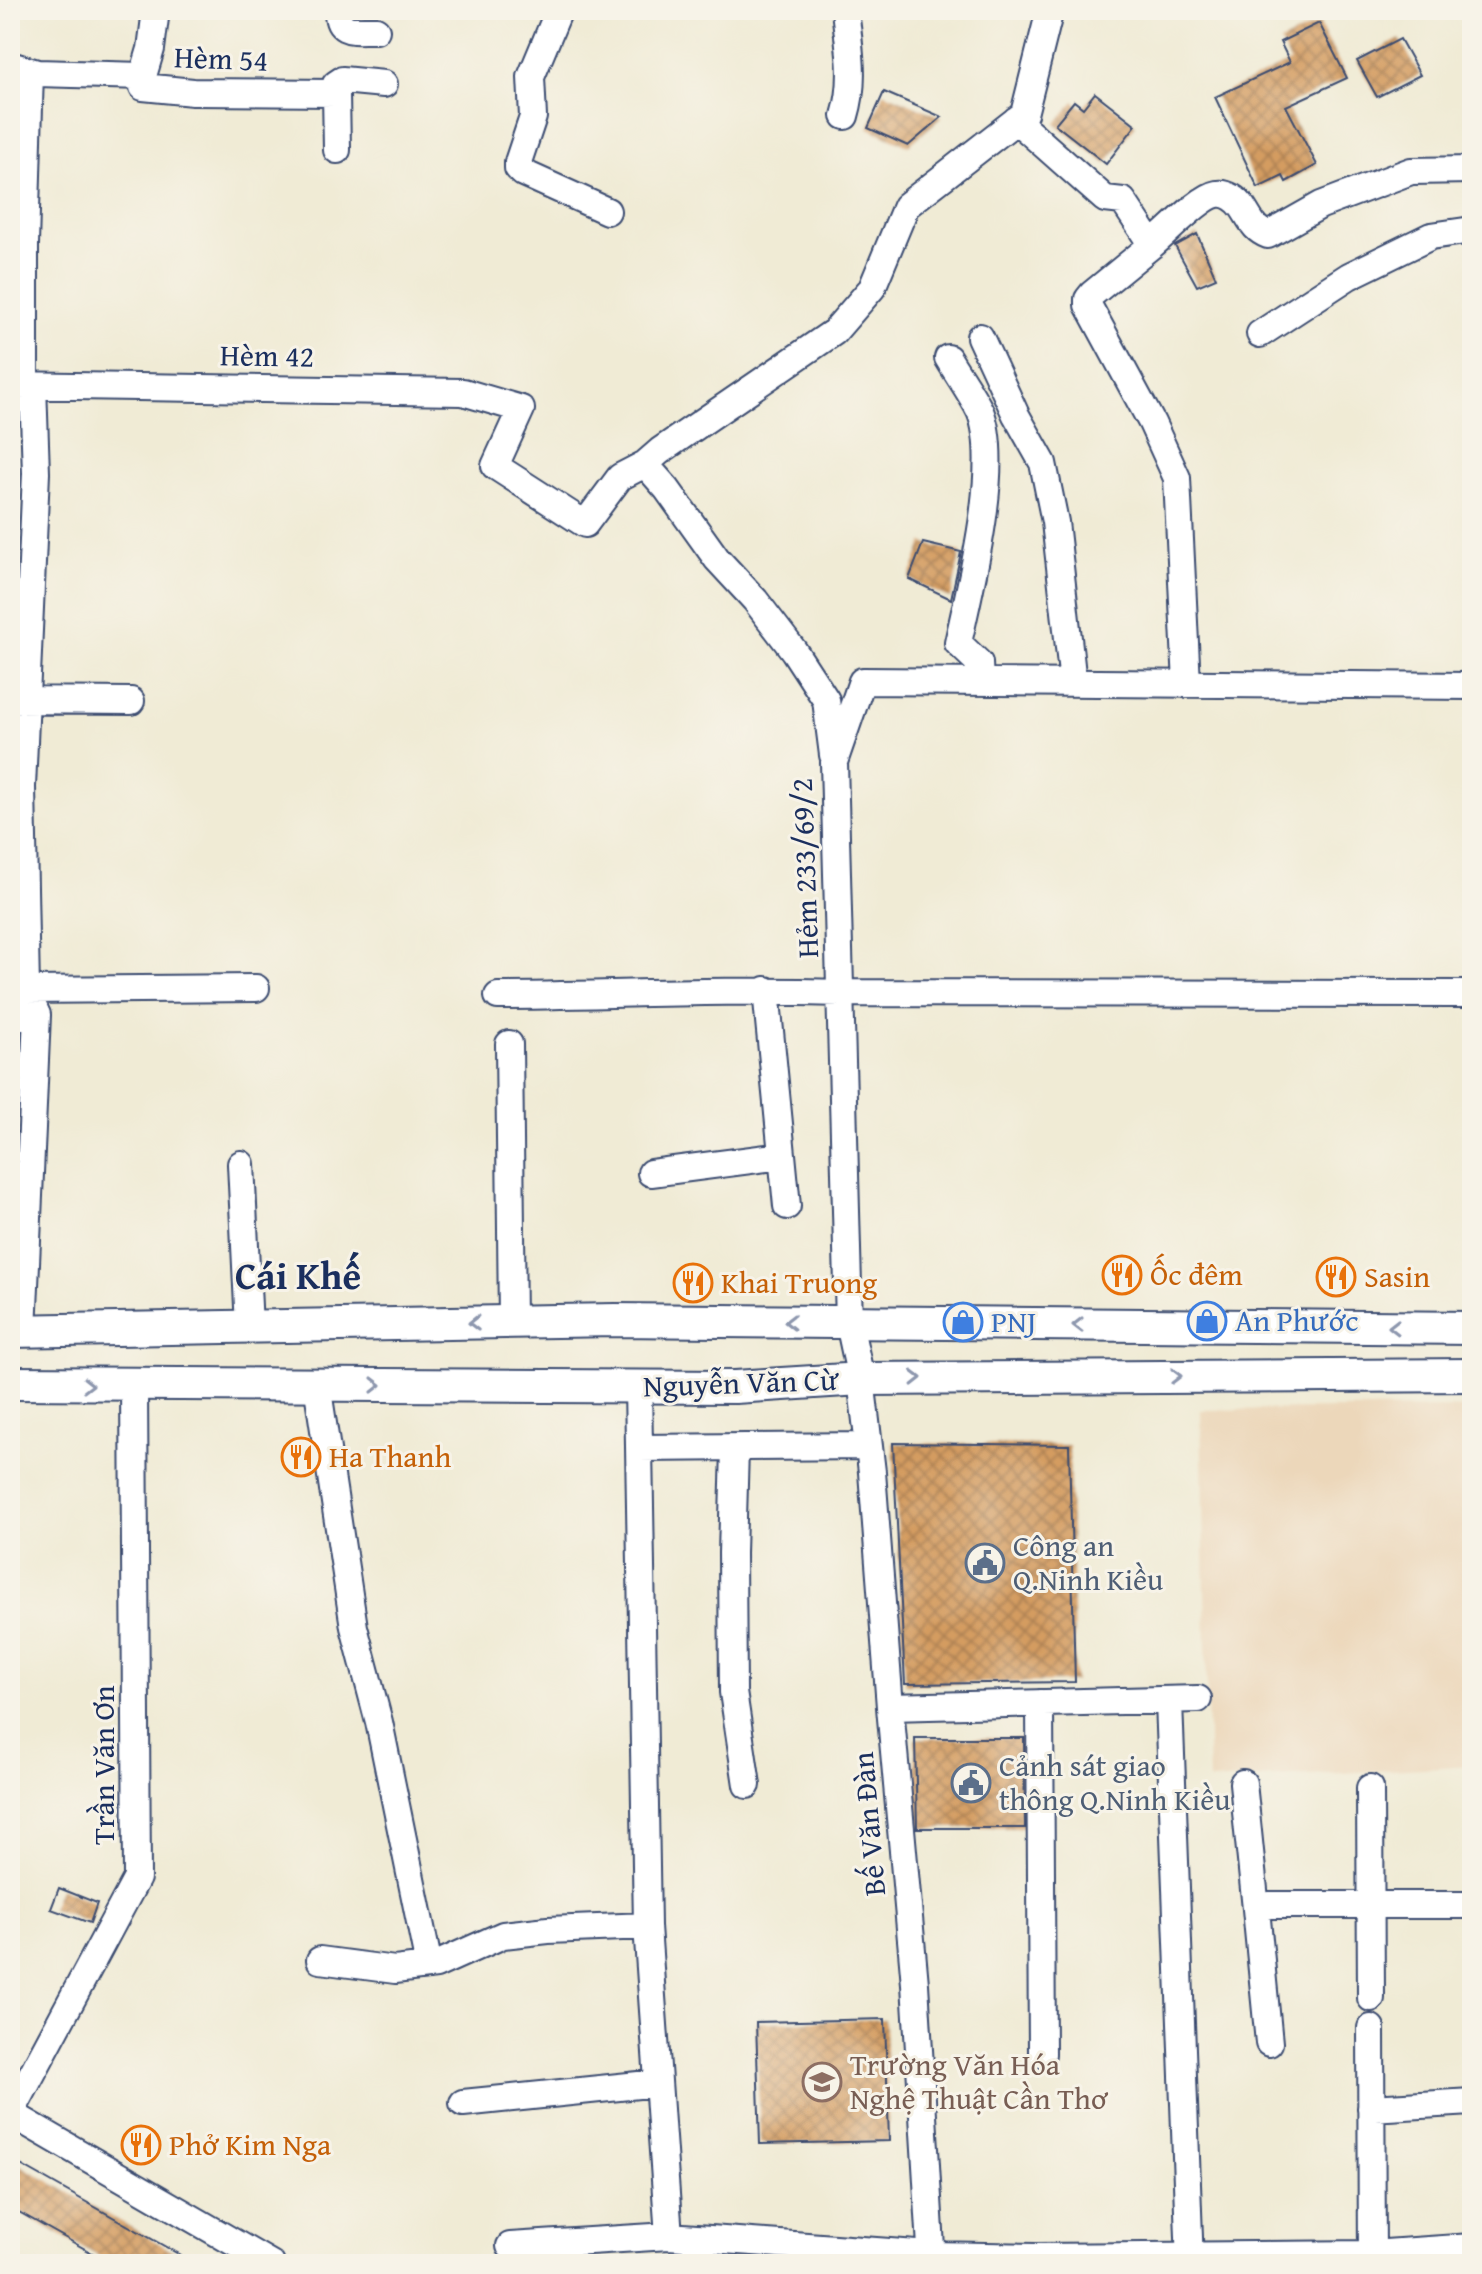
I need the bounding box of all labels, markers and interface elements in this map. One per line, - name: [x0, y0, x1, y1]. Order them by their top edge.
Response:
- street label: Hèm 54: [173, 34, 269, 82]
- street label: Hèm 42: [220, 332, 314, 378]
- street label: Hẻm 233/69/2: [779, 777, 829, 959]
- district label: Cái Khế: [235, 1247, 361, 1303]
- place label: Ốc đêm: [1150, 1252, 1243, 1296]
- restaurant icon: Ốc đêm: [1101, 1254, 1143, 1296]
- place label: Sasin: [1364, 1254, 1430, 1298]
- restaurant icon: Sasin: [1315, 1256, 1357, 1298]
- place label: Khai Truong: [721, 1260, 877, 1304]
- restaurant icon: Khai Truong: [672, 1262, 714, 1304]
- place label: An Phước: [1235, 1298, 1359, 1342]
- place label: PNJ: [991, 1299, 1036, 1343]
- shop icon: An Phước: [1186, 1300, 1228, 1342]
- shop icon: PNJ: [942, 1301, 984, 1343]
- one-way arrow: [467, 1314, 480, 1331]
- one-way arrow: [783, 1314, 796, 1331]
- one-way arrow: [1071, 1316, 1084, 1334]
- one-way arrow: [1387, 1318, 1400, 1336]
- street label: Nguyễn Văn Cừ: [642, 1357, 841, 1407]
- one-way arrow: [1170, 1367, 1183, 1385]
- one-way arrow: [910, 1369, 923, 1387]
- one-way arrow: [82, 1376, 95, 1393]
- one-way arrow: [370, 1376, 383, 1394]
- place label: Ha Thanh: [329, 1434, 451, 1478]
- restaurant icon: Ha Thanh: [280, 1436, 322, 1478]
- place label: Công an Q.Ninh Kiều: [1013, 1523, 1164, 1601]
- public building icon: Công an Q.Ninh Kiều: [964, 1542, 1006, 1584]
- street label: Trần Văn Ơn: [81, 1685, 125, 1845]
- place label: Cảnh sát giao thông Q.Ninh Kiều: [999, 1743, 1231, 1821]
- street label: Bế Văn Đàn: [840, 1750, 896, 1898]
- public building icon: Cảnh sát giao thông Q.Ninh Kiều: [950, 1762, 992, 1804]
- place label: Trường Văn Hóa Nghệ Thuật Cần Thơ: [850, 2042, 1109, 2120]
- school or university icon: Trường Văn Hóa Nghệ Thuật Cần Thơ: [801, 2061, 843, 2103]
- place label: Phở Kim Nga: [169, 2122, 331, 2166]
- restaurant icon: Phở Kim Nga: [120, 2124, 162, 2166]

